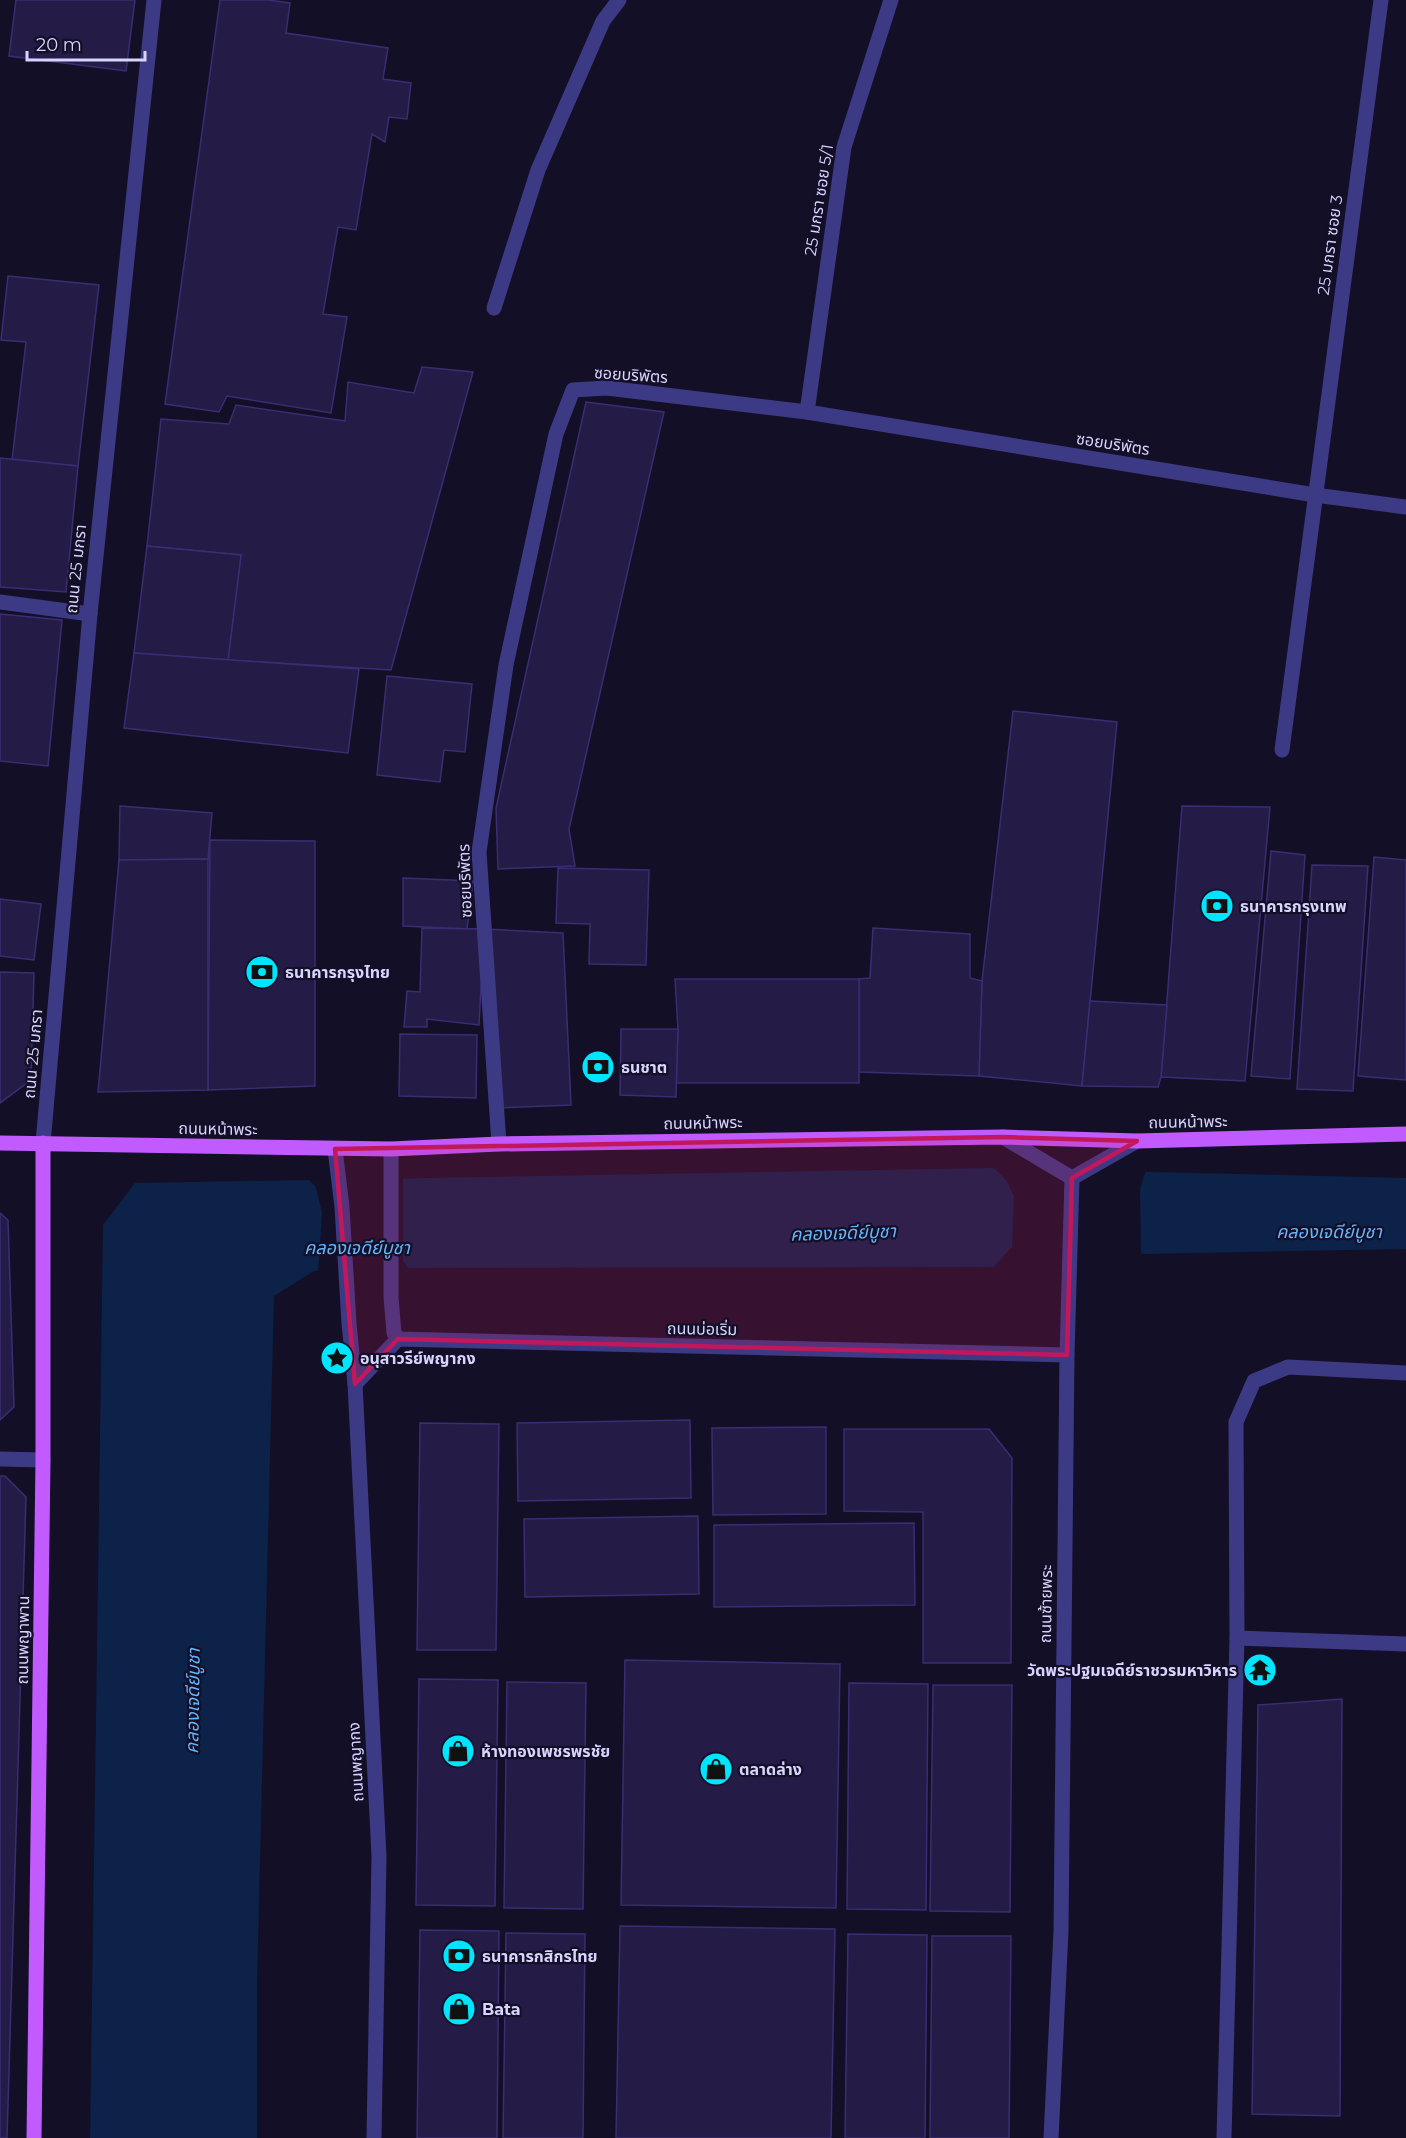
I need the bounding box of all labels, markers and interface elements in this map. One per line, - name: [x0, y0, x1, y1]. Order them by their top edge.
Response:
- scale bar: [27, 24, 146, 62]
- text: 20 m: [36, 34, 82, 56]
- street label: 25 มกรา ซอย 5/1: [801, 143, 837, 257]
- street label: 25 มกรา ซอย 3: [1314, 194, 1346, 296]
- street label: ซอยบริพัตร: [593, 363, 669, 387]
- street label: ซอยบริพัตร: [1075, 429, 1151, 459]
- street label: ถนน 25 มกรา: [62, 523, 90, 615]
- street label: ซอยบริพัตร: [454, 843, 476, 918]
- bank icon: ธนาคารกรุงเทพ: [1199, 888, 1235, 924]
- place label: ธนาคารกรุงเทพ: [1240, 897, 1347, 916]
- bank icon: ธนาคารกรุงไทย: [244, 954, 280, 990]
- place label: ธนาคารกรุงไทย: [285, 963, 390, 982]
- street label: ถนน 25 มกรา: [20, 1009, 46, 1099]
- bank icon: ธนชาต: [580, 1049, 616, 1085]
- place label: ธนชาต: [621, 1058, 667, 1077]
- street label: ถนนหน้าพระ: [1148, 1112, 1228, 1132]
- street label: ถนนหน้าพระ: [663, 1113, 743, 1133]
- street label: ถนนหน้าพระ: [178, 1119, 258, 1139]
- water label: คลองเจดีย์บูชา: [790, 1220, 897, 1246]
- water label: คลองเจดีย์บูชา: [1276, 1221, 1382, 1243]
- water label: คลองเจดีย์บูชา: [304, 1237, 410, 1259]
- street label: ถนนบ่อเริ่ม: [667, 1318, 737, 1339]
- place icon: อนุสาวรีย์พญากง: [319, 1340, 355, 1376]
- place label: อนุสาวรีย์พญากง: [360, 1349, 476, 1368]
- street label: ถนนซ้ายพระ: [1036, 1565, 1056, 1643]
- street label: ถนนพญาพาน: [13, 1595, 33, 1685]
- water label: คลองเจดีย์บูชา: [181, 1647, 205, 1754]
- temple icon: วัดพระปฐมเจดีย์ราชวรมหาวิหาร: [1242, 1652, 1278, 1688]
- place label: วัดพระปฐมเจดีย์ราชวรมหาวิหาร: [1027, 1661, 1237, 1680]
- street label: ถนนพญากง: [344, 1722, 368, 1802]
- shop icon: ห้างทองเพชรพรชัย: [440, 1733, 476, 1769]
- place label: ห้างทองเพชรพรชัย: [481, 1742, 610, 1761]
- shop icon: ตลาดล่าง: [698, 1751, 734, 1787]
- place label: ตลาดล่าง: [739, 1760, 802, 1779]
- bank icon: ธนาคารกสิกรไทย: [441, 1938, 477, 1974]
- place label: ธนาคารกสิกรไทย: [482, 1947, 598, 1966]
- shop icon: Bata: [441, 1991, 477, 2027]
- place label: Bata: [482, 2000, 521, 2019]

